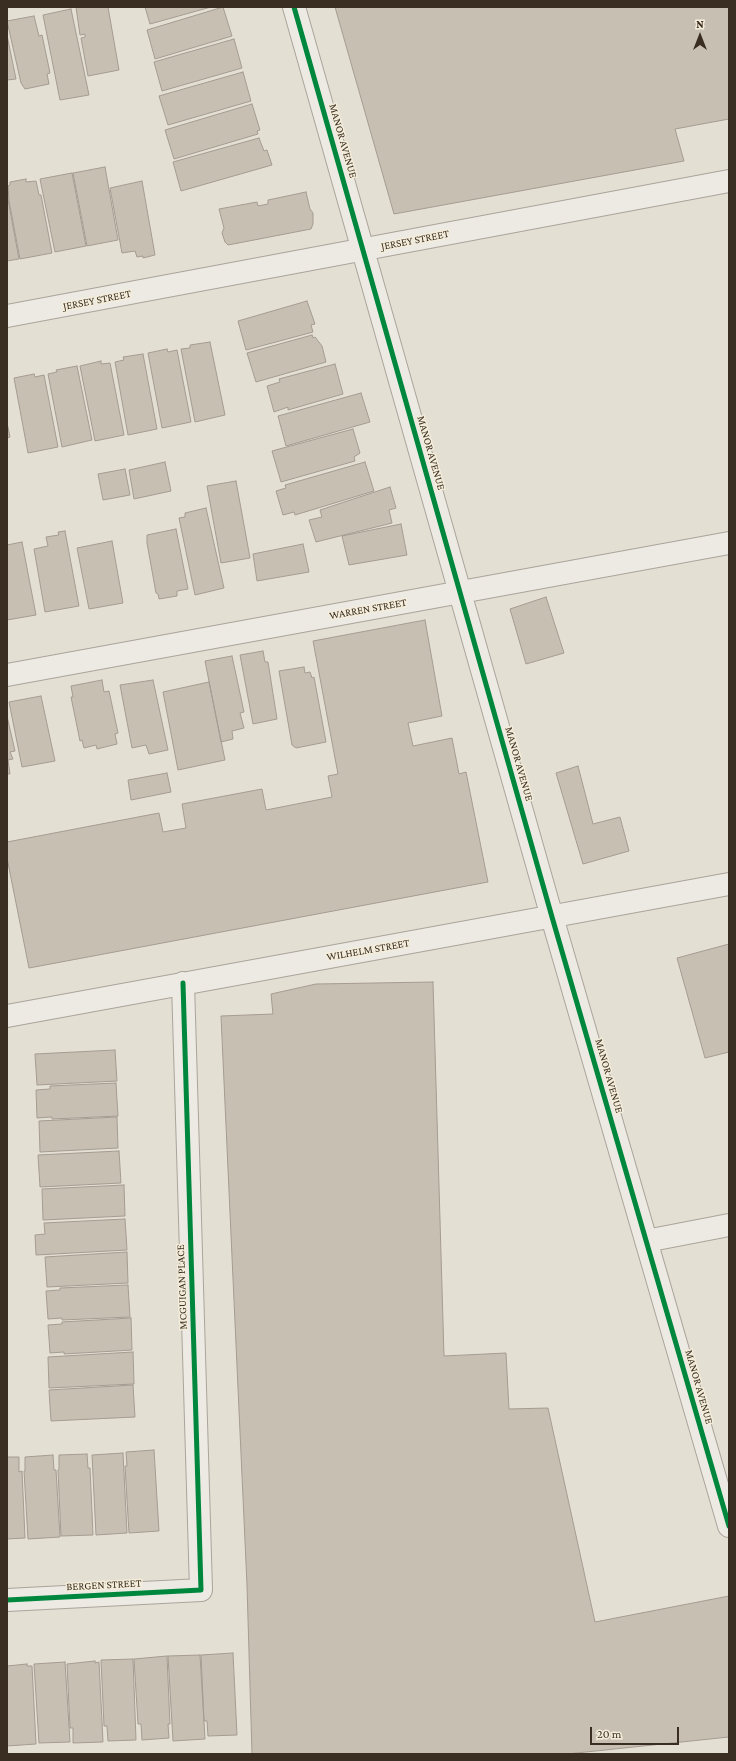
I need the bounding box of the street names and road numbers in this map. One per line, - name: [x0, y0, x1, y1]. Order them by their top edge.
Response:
- street label: MANOR AVENUE: [326, 102, 360, 180]
- street label: JERSEY STREET: [380, 227, 450, 253]
- street label: JERSEY STREET: [62, 287, 132, 313]
- street label: MANOR AVENUE: [414, 414, 448, 492]
- street label: WARREN STREET: [328, 596, 408, 622]
- street label: MANOR AVENUE: [502, 725, 536, 803]
- street label: WILHELM STREET: [326, 936, 410, 964]
- street label: MANOR AVENUE: [592, 1037, 626, 1115]
- street label: MCGUIGAN PLACE: [174, 1244, 190, 1330]
- street label: MANOR AVENUE: [682, 1348, 716, 1426]
- street label: BERGEN STREET: [66, 1576, 142, 1594]

